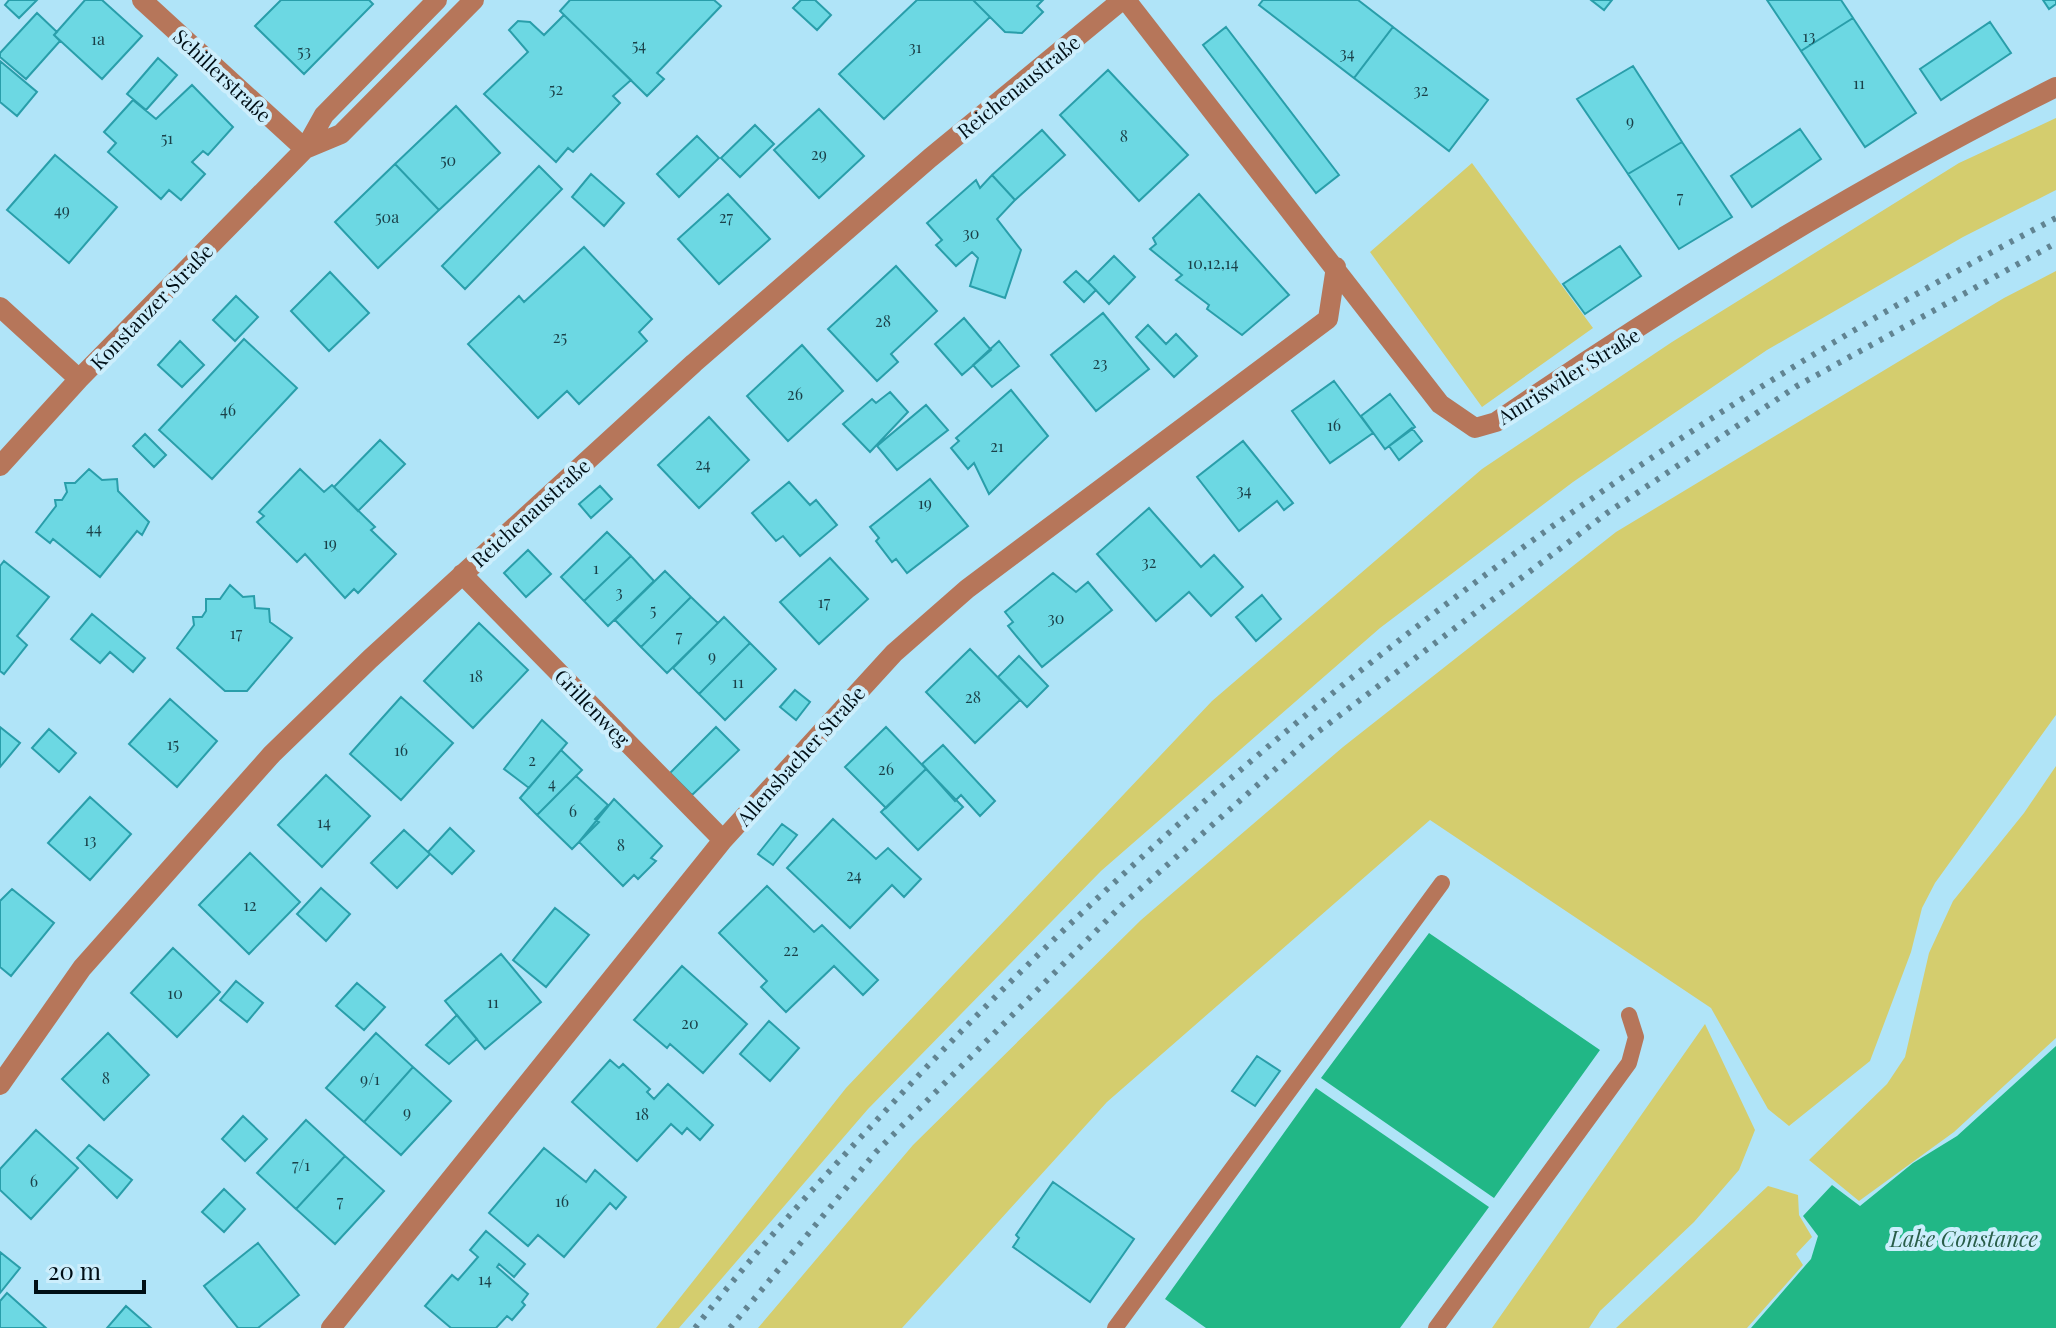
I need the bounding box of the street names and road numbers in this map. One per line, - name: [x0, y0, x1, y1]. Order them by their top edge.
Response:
- street label: Schillerstraße: [168, 22, 278, 128]
- street label: Reichenaustraße: [951, 28, 1085, 144]
- street label: Konstanzer Straße: [84, 237, 218, 375]
- street label: Amriswiler Straße: [1491, 320, 1644, 430]
- street label: Reichenaustraße: [465, 452, 595, 572]
- street label: Grillenweg: [549, 662, 637, 752]
- street label: Allensbacher Straße: [729, 679, 870, 832]

